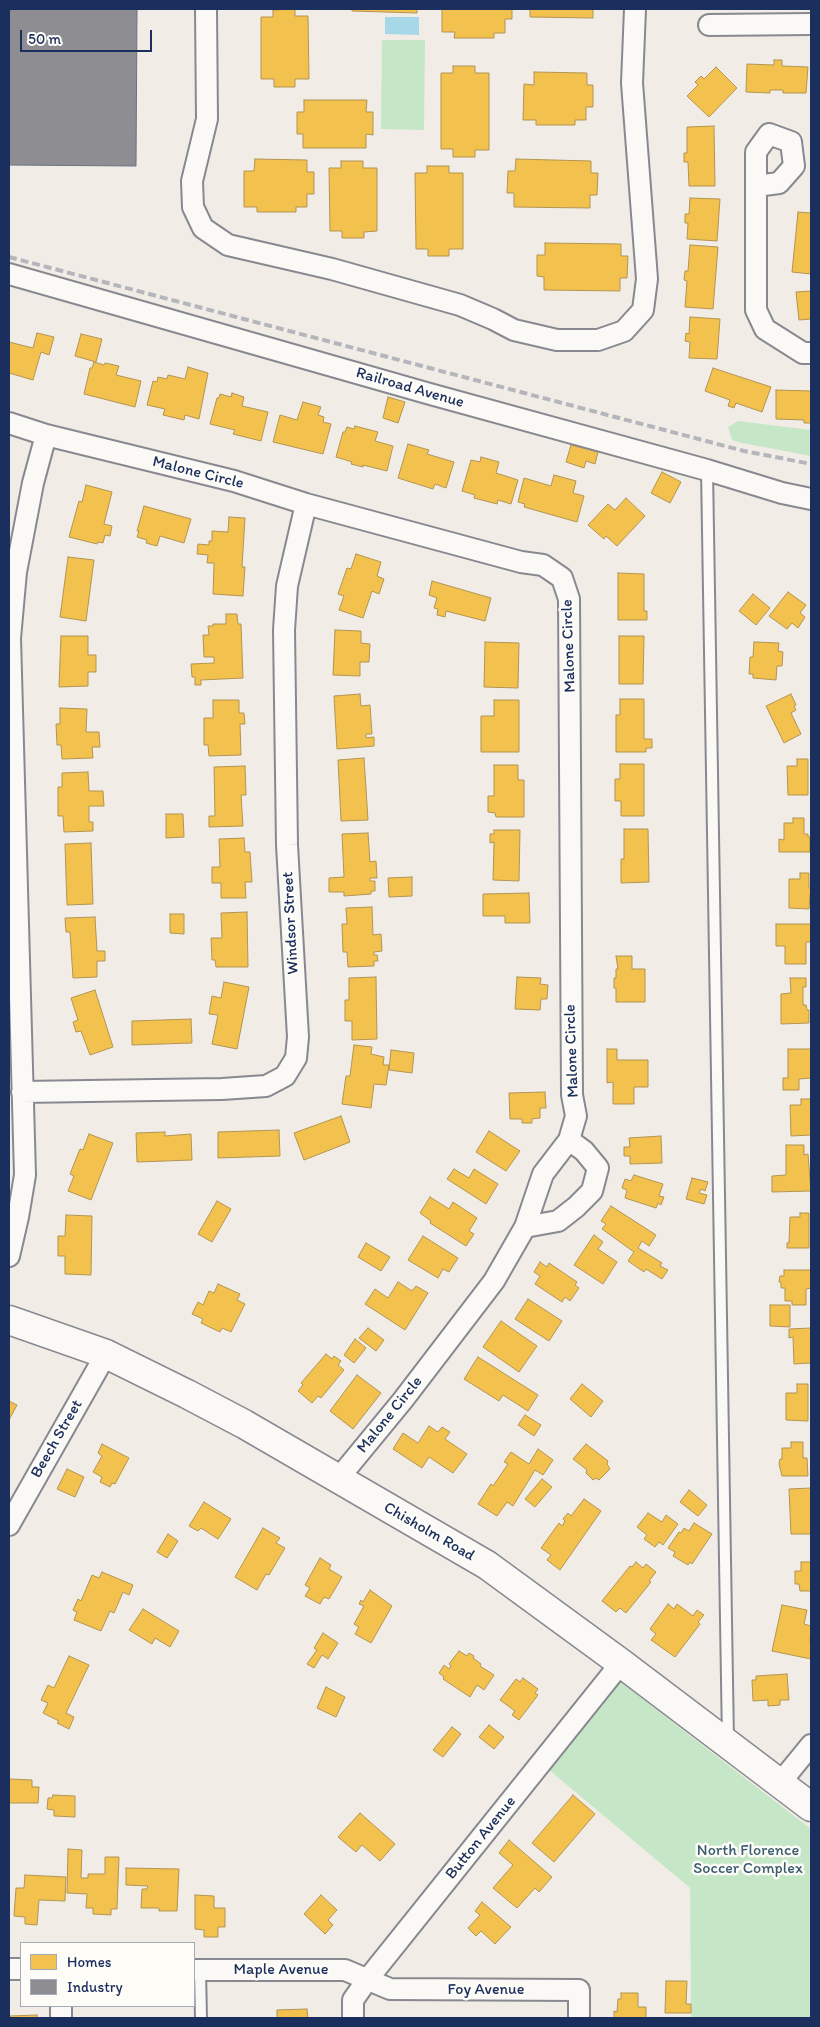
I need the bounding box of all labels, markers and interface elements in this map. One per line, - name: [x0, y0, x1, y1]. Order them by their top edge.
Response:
- scale bar: [22, 20, 155, 52]
- text: 50 m: [28, 30, 61, 48]
- street label: Railroad Avenue: [354, 363, 466, 413]
- street label: Malone Circle: [150, 452, 246, 494]
- street label: Malone Circle: [558, 599, 580, 693]
- street label: Windsor Street: [279, 871, 303, 975]
- street label: Malone Circle: [561, 1004, 583, 1098]
- street label: Malone Circle: [353, 1373, 427, 1457]
- street label: Beech Street: [27, 1396, 87, 1482]
- street label: Chisholm Road: [380, 1498, 478, 1566]
- street label: Button Avenue: [442, 1793, 520, 1883]
- park label: North Florence Soccer Complex: [693, 1841, 803, 1879]
- legend: [20, 1942, 195, 2007]
- text: Homes: [67, 1953, 111, 1971]
- street label: Maple Avenue: [233, 1960, 329, 1980]
- text: Industry: [67, 1978, 123, 1996]
- street label: Foy Avenue: [447, 1980, 525, 2000]

